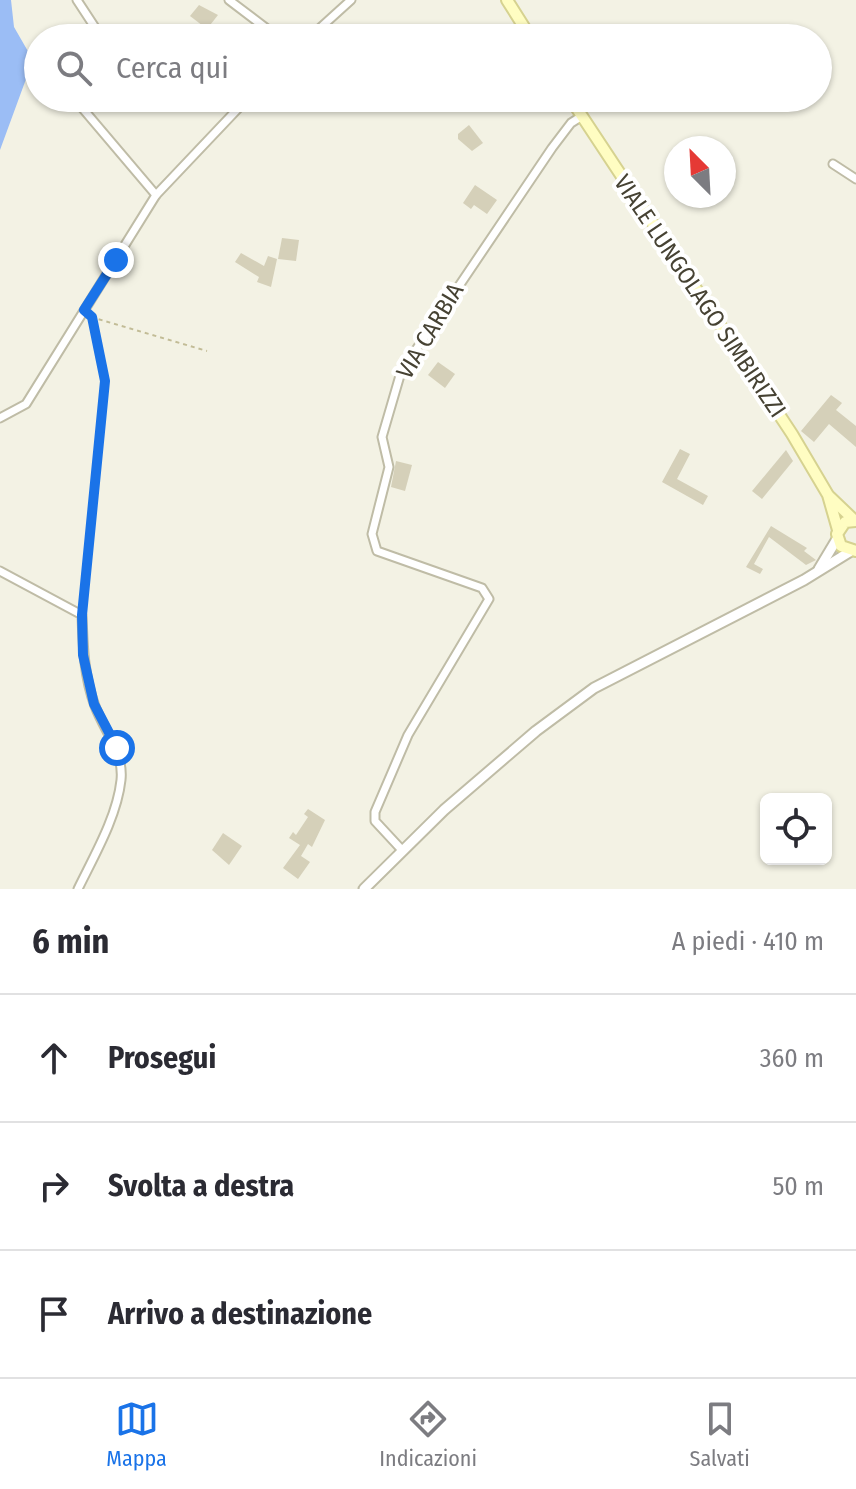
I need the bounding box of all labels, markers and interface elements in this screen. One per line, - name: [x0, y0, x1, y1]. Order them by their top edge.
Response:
- search box: [24, 24, 832, 112]
- icon: search: [52, 46, 96, 90]
- text: Cerca qui: [116, 50, 229, 86]
- north arrow: [664, 136, 736, 208]
- street label: VIALE LUNGOLAGO SIMBIRIZZI: [608, 169, 792, 423]
- route end: [98, 242, 134, 278]
- street label: VIA CARBIA: [391, 278, 470, 384]
- route start: [99, 730, 135, 766]
- map controls: [760, 793, 832, 865]
- button: locate: [760, 793, 832, 865]
- text: 6 min: [32, 921, 109, 962]
- text: A piedi · 410 m: [672, 926, 824, 957]
- icon: ahead: [32, 1036, 76, 1080]
- text: Prosegui: [108, 1040, 216, 1076]
- text: 360 m: [760, 1043, 824, 1074]
- icon: right: [32, 1164, 76, 1208]
- text: Svolta a destra: [108, 1168, 294, 1204]
- text: 50 m: [772, 1171, 824, 1202]
- icon: arrive: [32, 1292, 76, 1336]
- text: Arrivo a destinazione: [108, 1296, 372, 1332]
- tab: Mappa: [106, 1397, 167, 1472]
- tab: Indicazioni: [379, 1397, 477, 1472]
- tab: Salvati: [690, 1397, 750, 1472]

